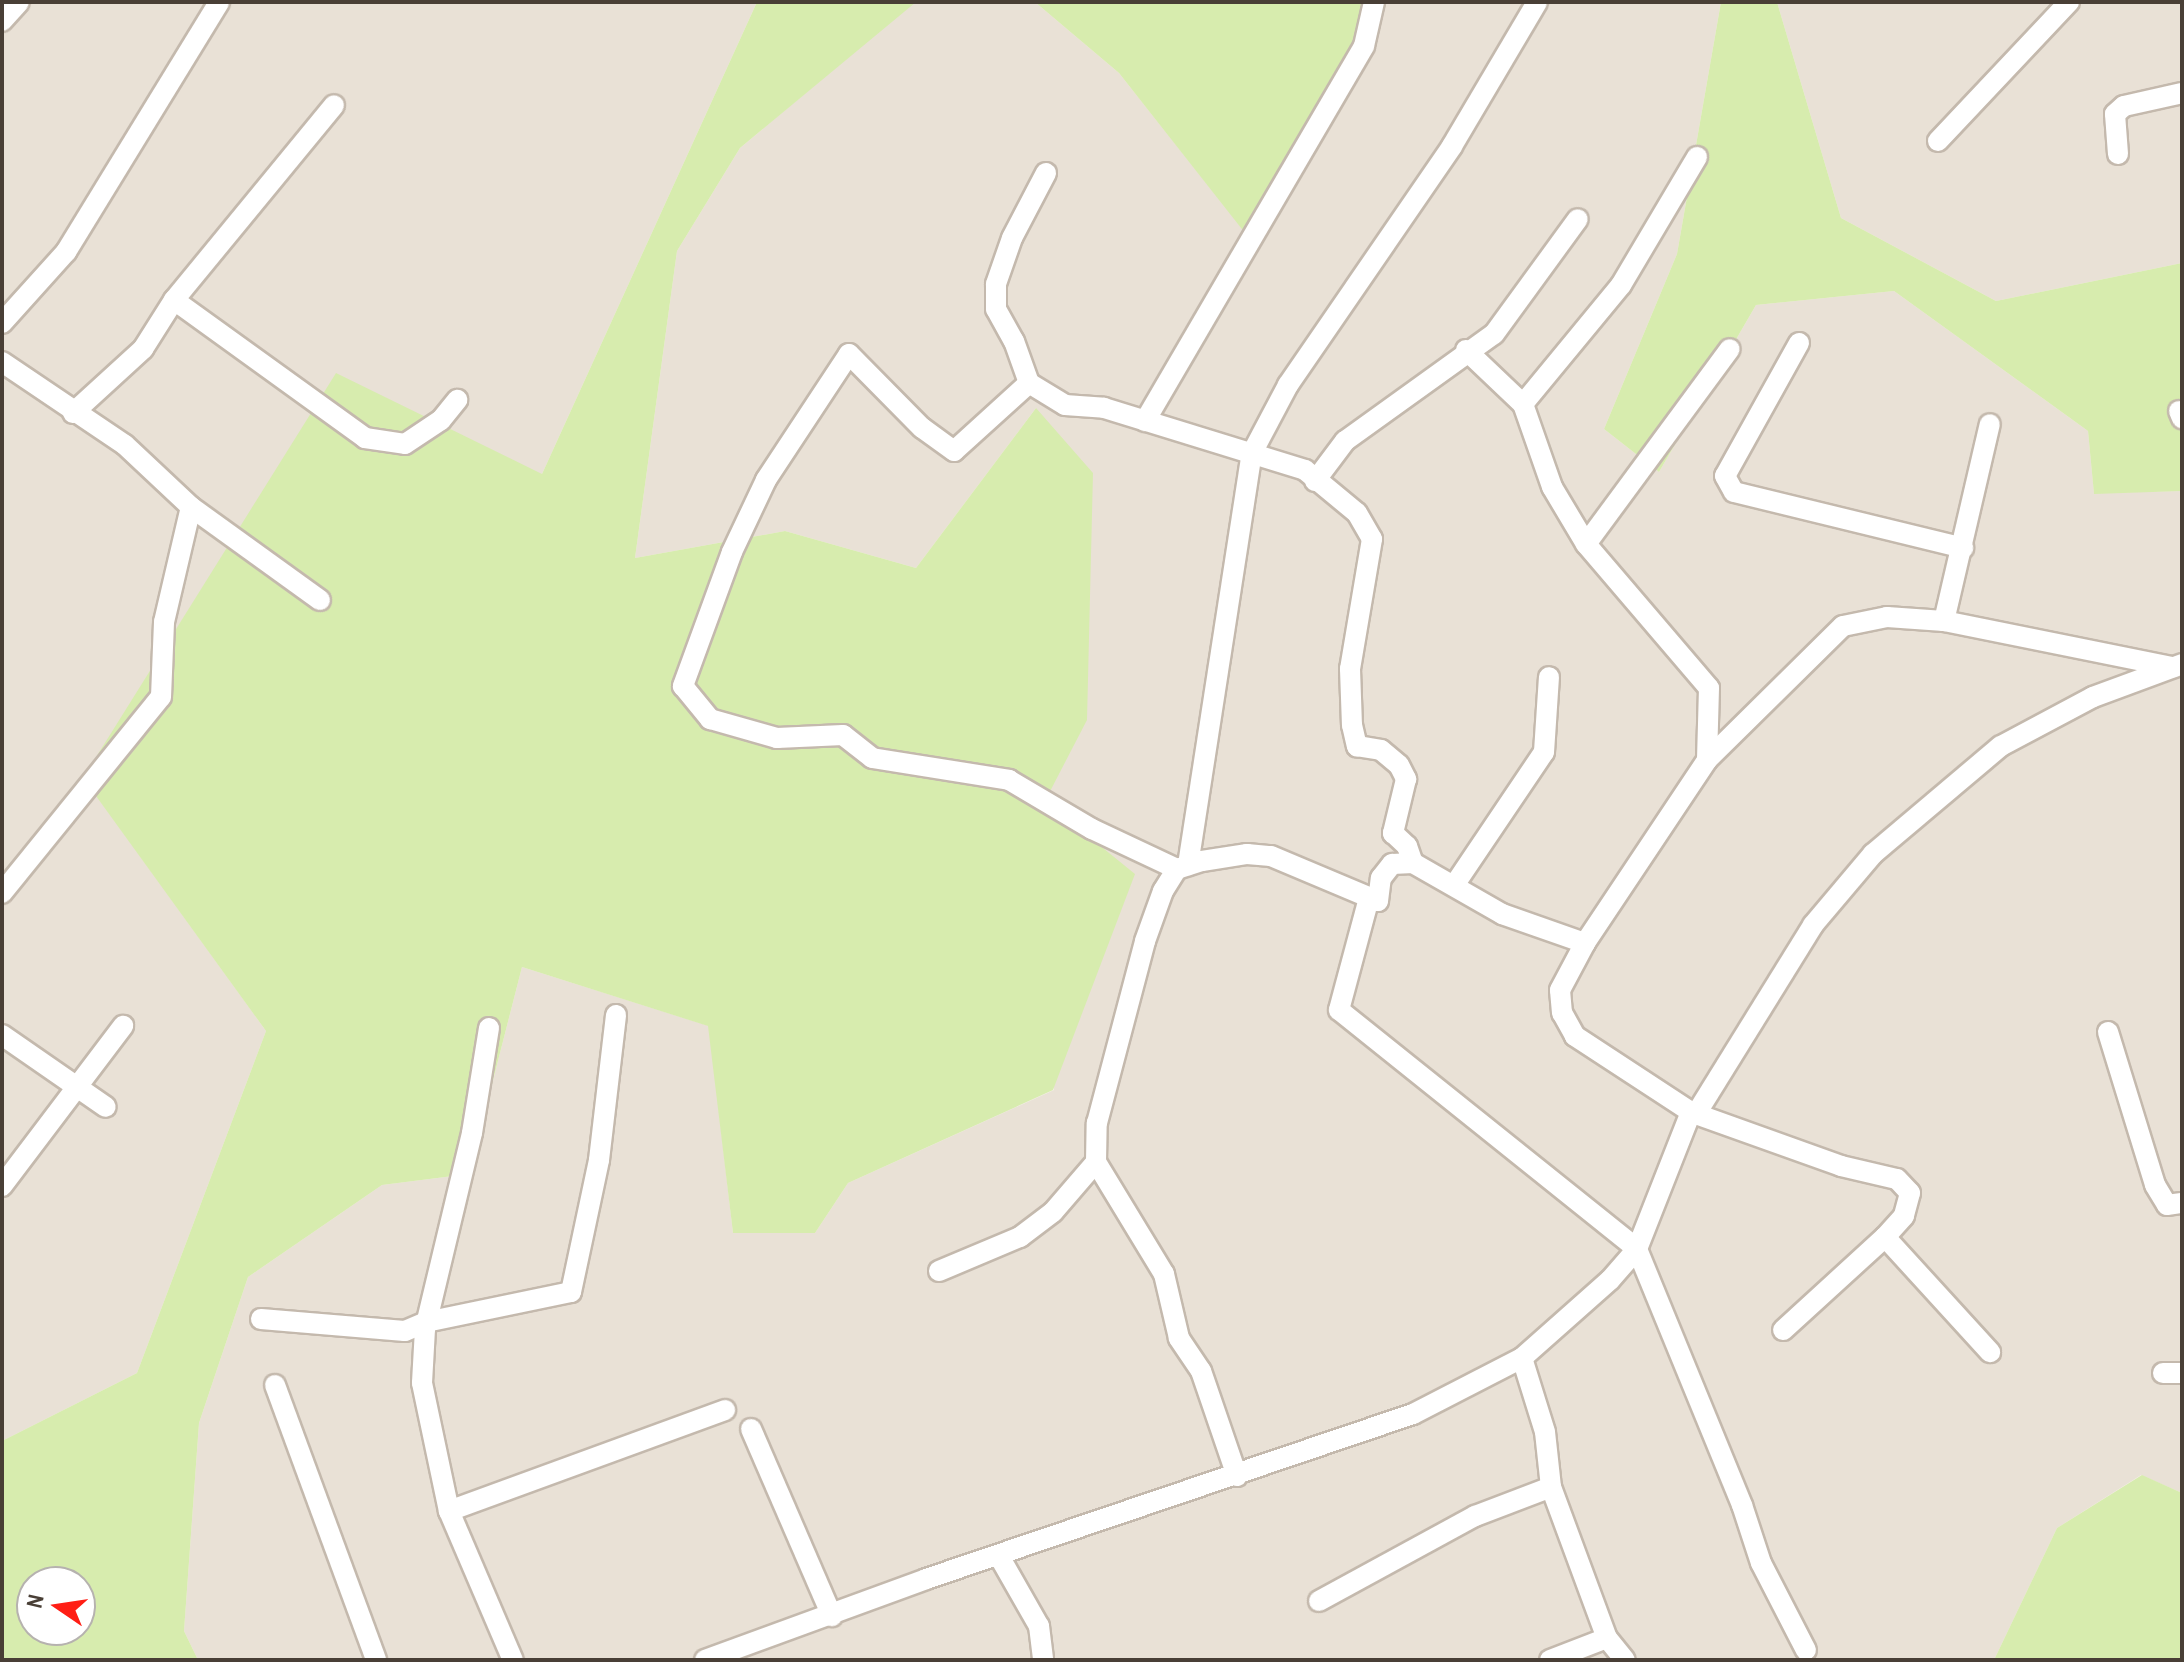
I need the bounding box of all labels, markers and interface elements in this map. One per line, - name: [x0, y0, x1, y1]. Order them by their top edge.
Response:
- north arrow: [16, 1566, 96, 1646]
- text: N: [18, 1591, 51, 1611]

